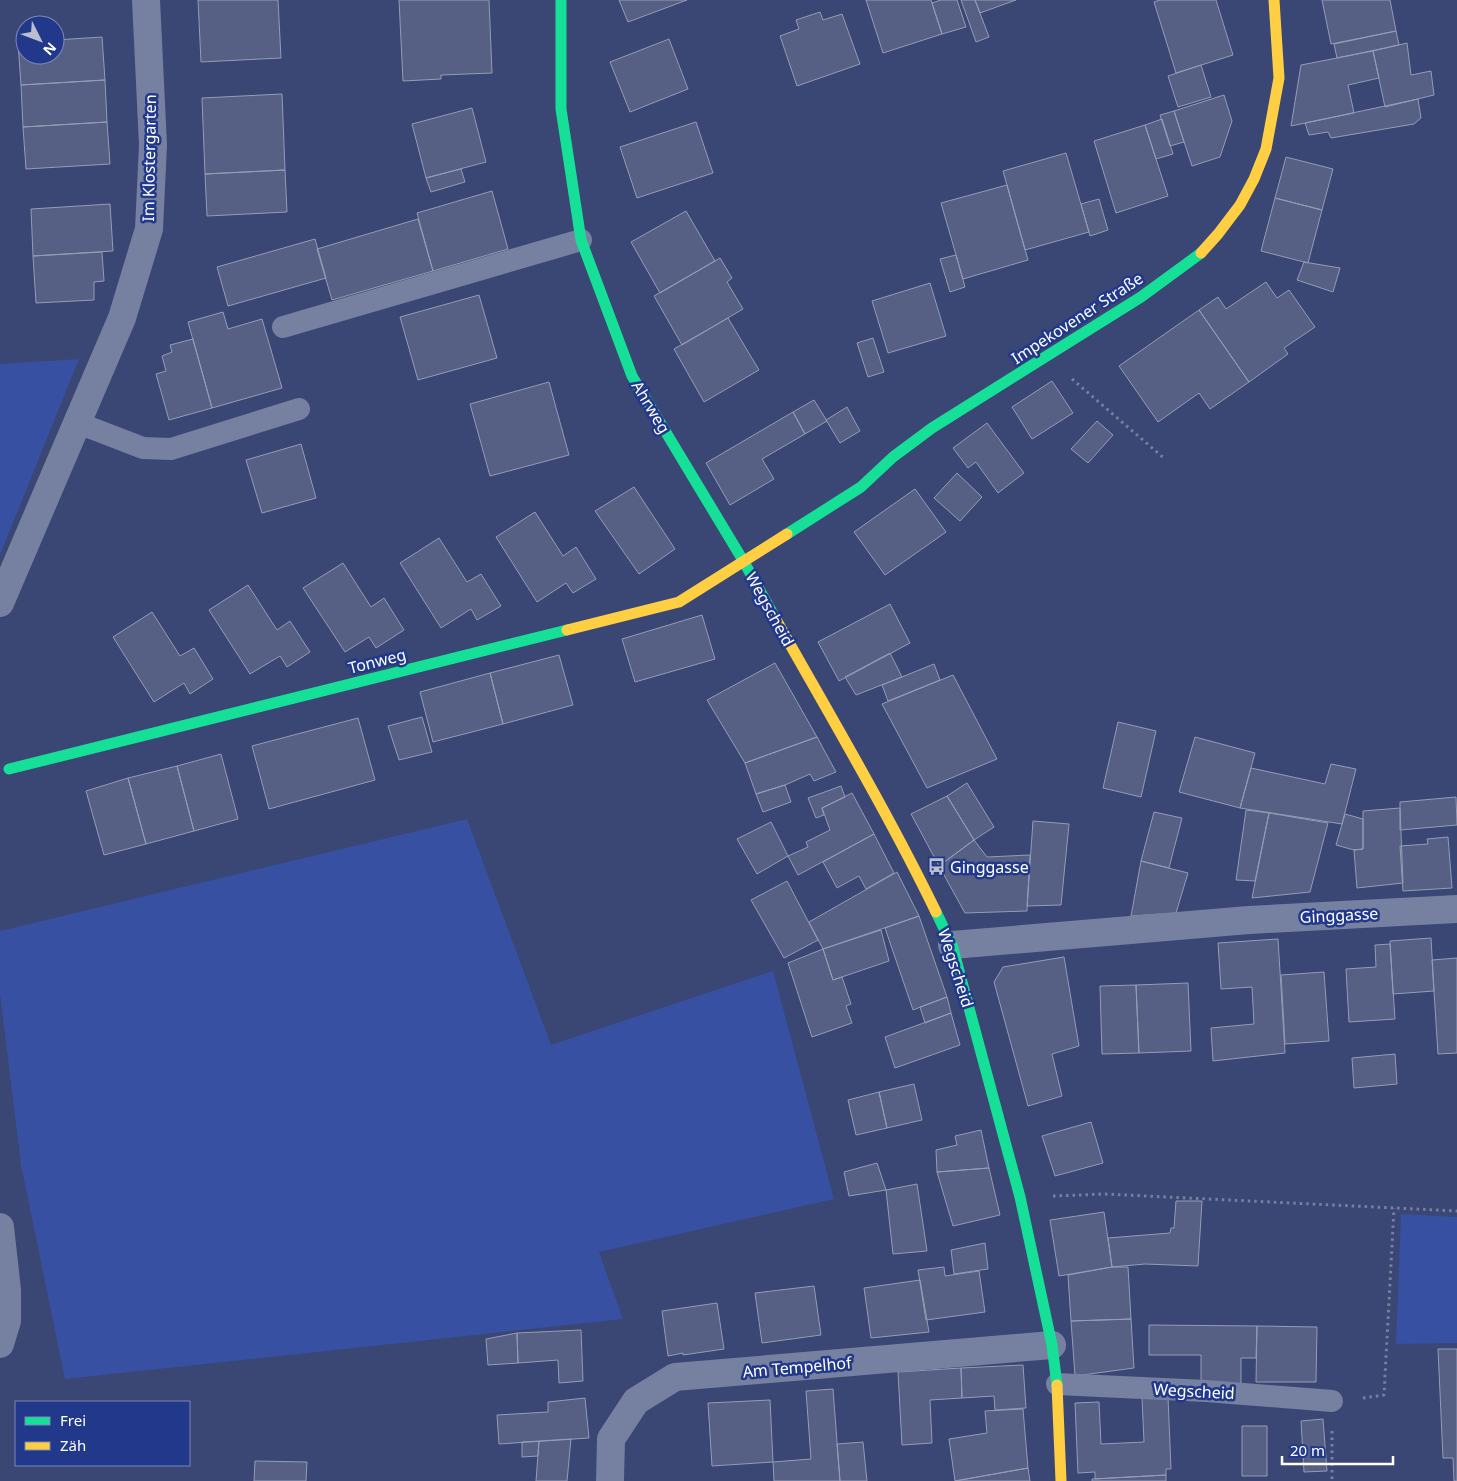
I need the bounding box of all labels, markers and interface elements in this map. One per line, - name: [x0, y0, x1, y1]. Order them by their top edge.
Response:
- north arrow: [15, 15, 65, 65]
- text: N: [39, 38, 61, 60]
- street label: Im Klostergarten: [137, 94, 161, 222]
- street label: Impekovener Straße: [1007, 267, 1147, 369]
- street label: Ahrweg: [627, 376, 675, 438]
- street label: Wegscheid: [741, 568, 799, 650]
- street label: Tonweg: [346, 643, 408, 679]
- place label: Ginggasse: [950, 856, 1029, 878]
- bus stop icon: Ginggasse: [926, 857, 946, 877]
- street label: Ginggasse: [1299, 902, 1379, 928]
- street label: Wegscheid: [933, 926, 979, 1010]
- street label: Am Tempelhof: [742, 1351, 854, 1383]
- street label: Wegscheid: [1153, 1378, 1235, 1404]
- legend: [15, 1401, 190, 1466]
- text: Frei: [60, 1410, 86, 1430]
- scale bar: [1282, 1434, 1393, 1466]
- text: Zäh: [60, 1435, 86, 1455]
- text: 20 m: [1290, 1440, 1325, 1460]

